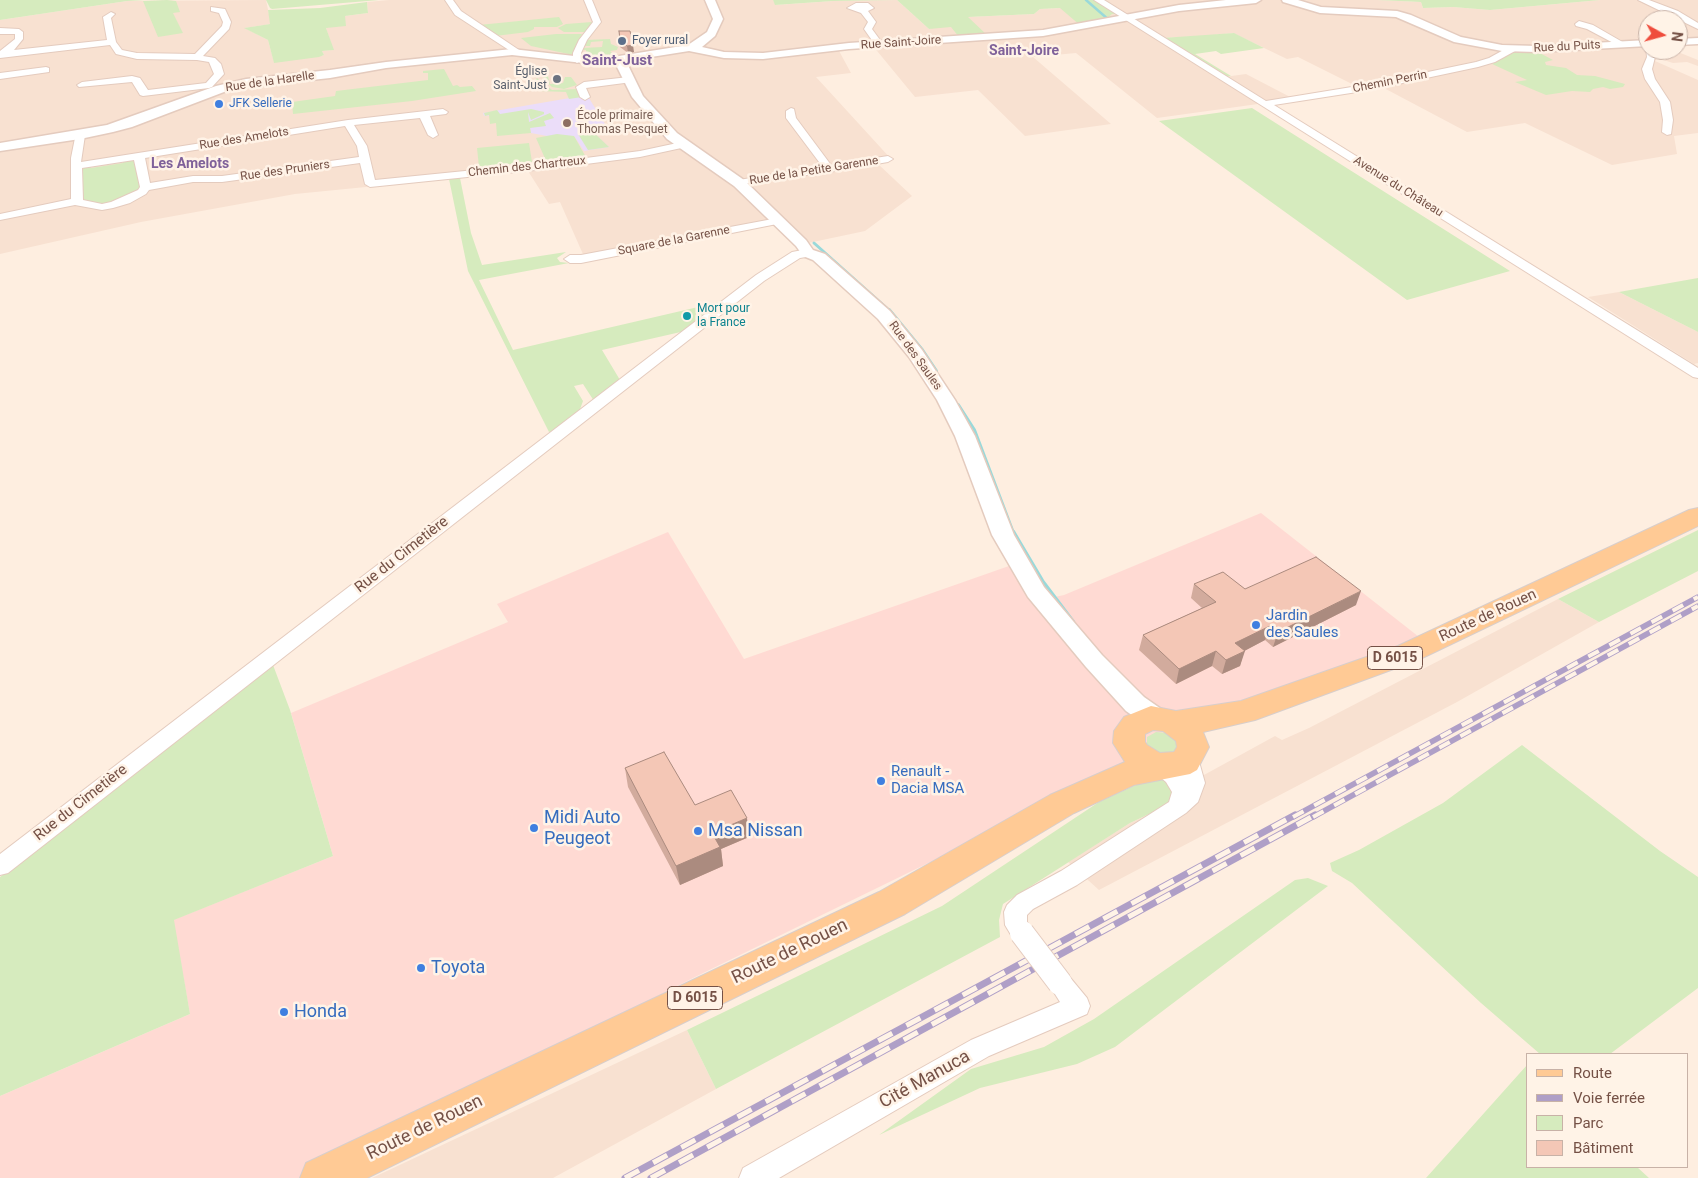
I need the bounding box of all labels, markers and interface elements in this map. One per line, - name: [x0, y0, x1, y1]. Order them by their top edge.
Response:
- north arrow: [1638, 10, 1688, 60]
- text: N: [1668, 31, 1685, 43]
- street label: Rue Saint-Joire: [860, 33, 942, 53]
- place label: Foyer rural: [632, 34, 688, 48]
- marker: Foyer rural: [616, 35, 628, 47]
- street label: Rue du Puits: [1533, 38, 1601, 56]
- district label: Saint-Joire: [989, 43, 1059, 59]
- district label: Saint-Just: [582, 52, 652, 70]
- place label: Église Saint-Just: [493, 65, 547, 93]
- street label: Chemin Perrin: [1352, 68, 1428, 96]
- street label: Rue de la Harelle: [225, 69, 315, 95]
- marker: Église Saint-Just: [551, 73, 563, 85]
- place label: JFK Sellerie: [229, 97, 292, 111]
- marker: JFK Sellerie: [213, 98, 225, 110]
- place label: École primaire Thomas Pesquet: [577, 109, 668, 137]
- marker: École primaire Thomas Pesquet: [561, 117, 573, 129]
- street label: Rue des Amelots: [198, 125, 290, 153]
- street label: Chemin des Chartreux: [467, 154, 587, 180]
- street label: Rue de la Petite Garenne: [748, 154, 880, 188]
- street label: Avenue du Château: [1351, 154, 1445, 220]
- district label: Les Amelots: [151, 156, 229, 172]
- street label: Rue des Pruniers: [239, 158, 331, 184]
- street label: Square de la Garenne: [617, 223, 731, 259]
- place label: Mort pour la France: [697, 302, 750, 330]
- marker: Mort pour la France: [681, 310, 693, 322]
- street label: Rue des Saules: [885, 319, 945, 393]
- street label: Rue du Cimetière: [352, 513, 452, 597]
- street label: Route de Rouen: [1437, 586, 1539, 646]
- place label: Jardin des Saules: [1266, 607, 1339, 642]
- marker: Jardin des Saules: [1250, 619, 1262, 631]
- road number: D 6015: [1368, 646, 1422, 670]
- street label: Rue du Cimetière: [31, 761, 131, 845]
- place label: Renault - Dacia MSA: [891, 763, 964, 798]
- marker: Renault - Dacia MSA: [875, 775, 887, 787]
- place label: Midi Auto Peugeot: [544, 807, 621, 850]
- place label: Msa Nissan: [708, 820, 803, 842]
- marker: Midi Auto Peugeot: [528, 822, 540, 834]
- marker: Msa Nissan: [692, 825, 704, 837]
- street label: Route de Rouen: [729, 915, 851, 989]
- place label: Toyota: [431, 957, 485, 979]
- marker: Toyota: [415, 962, 427, 974]
- road number: D 6015: [668, 986, 722, 1010]
- place label: Honda: [294, 1001, 347, 1023]
- marker: Honda: [278, 1006, 290, 1018]
- street label: Cité Manuca: [876, 1046, 974, 1114]
- legend: [1526, 1053, 1688, 1168]
- text: Route: [1573, 1064, 1612, 1082]
- text: Voie ferrée: [1573, 1089, 1645, 1107]
- street label: Route de Rouen: [364, 1091, 486, 1165]
- text: Parc: [1573, 1114, 1603, 1132]
- text: Bâtiment: [1573, 1139, 1633, 1157]

